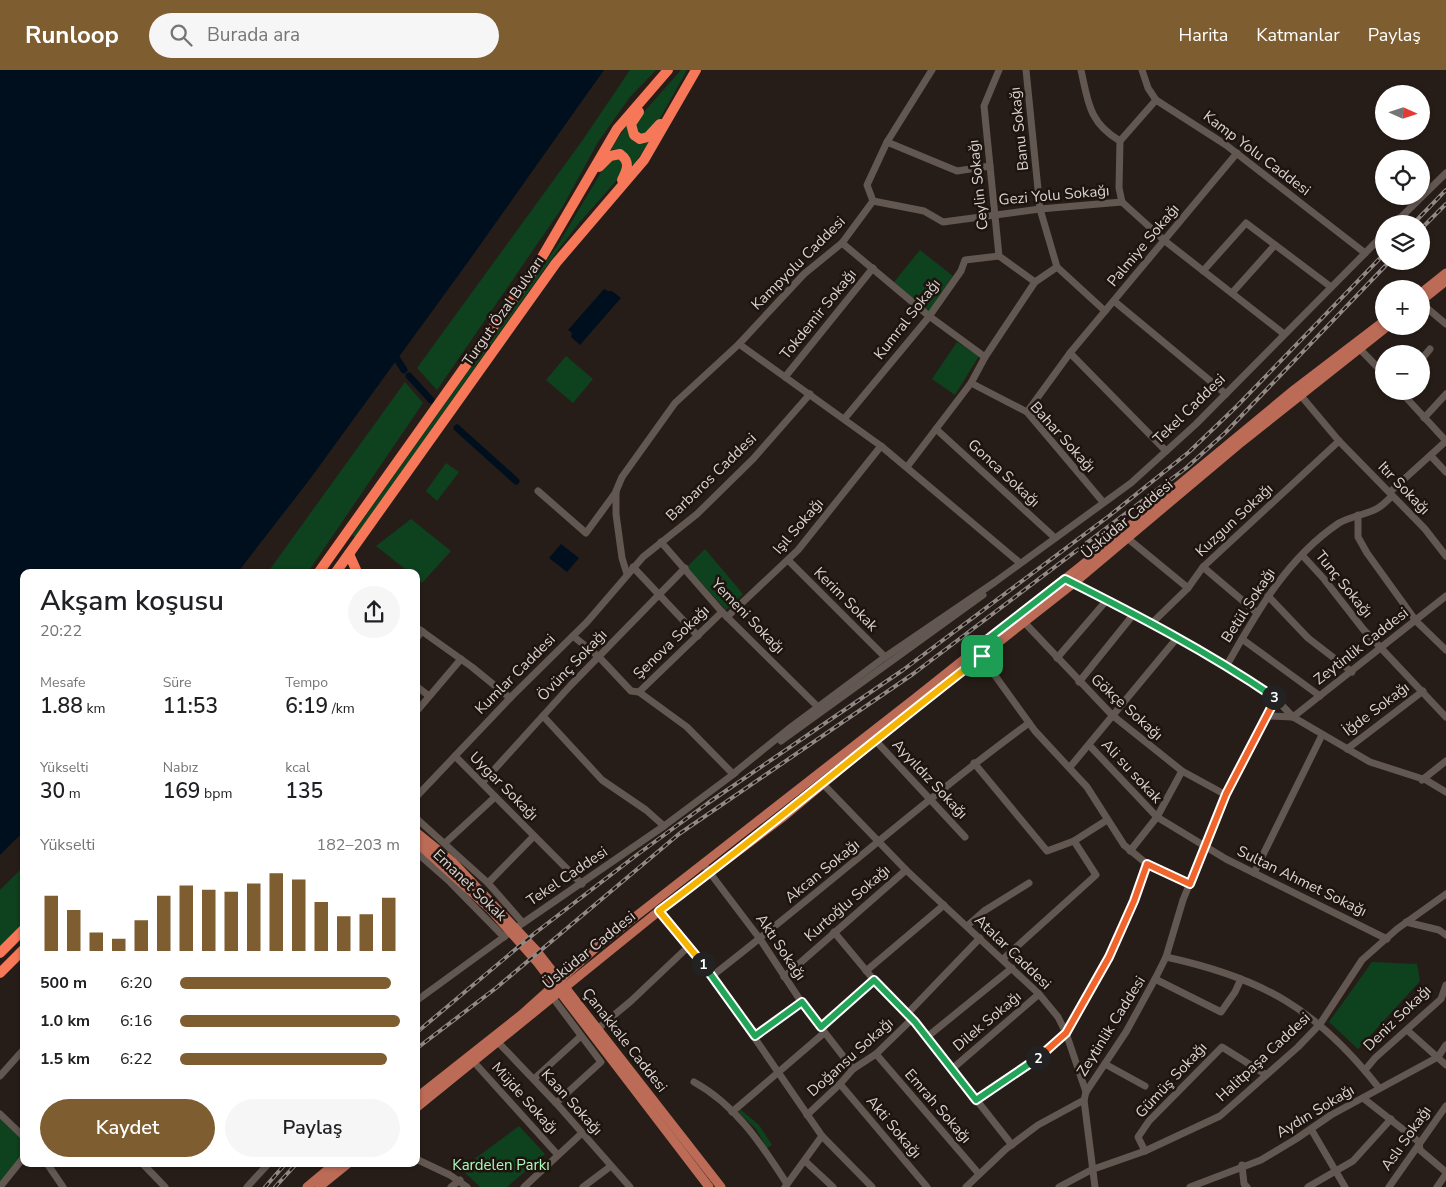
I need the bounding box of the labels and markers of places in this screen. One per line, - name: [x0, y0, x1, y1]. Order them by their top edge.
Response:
- pin: [961, 635, 1003, 677]
- pin: 3: [1262, 684, 1286, 710]
- pin: 1: [690, 952, 716, 976]
- pin: 2: [1026, 1046, 1050, 1070]

